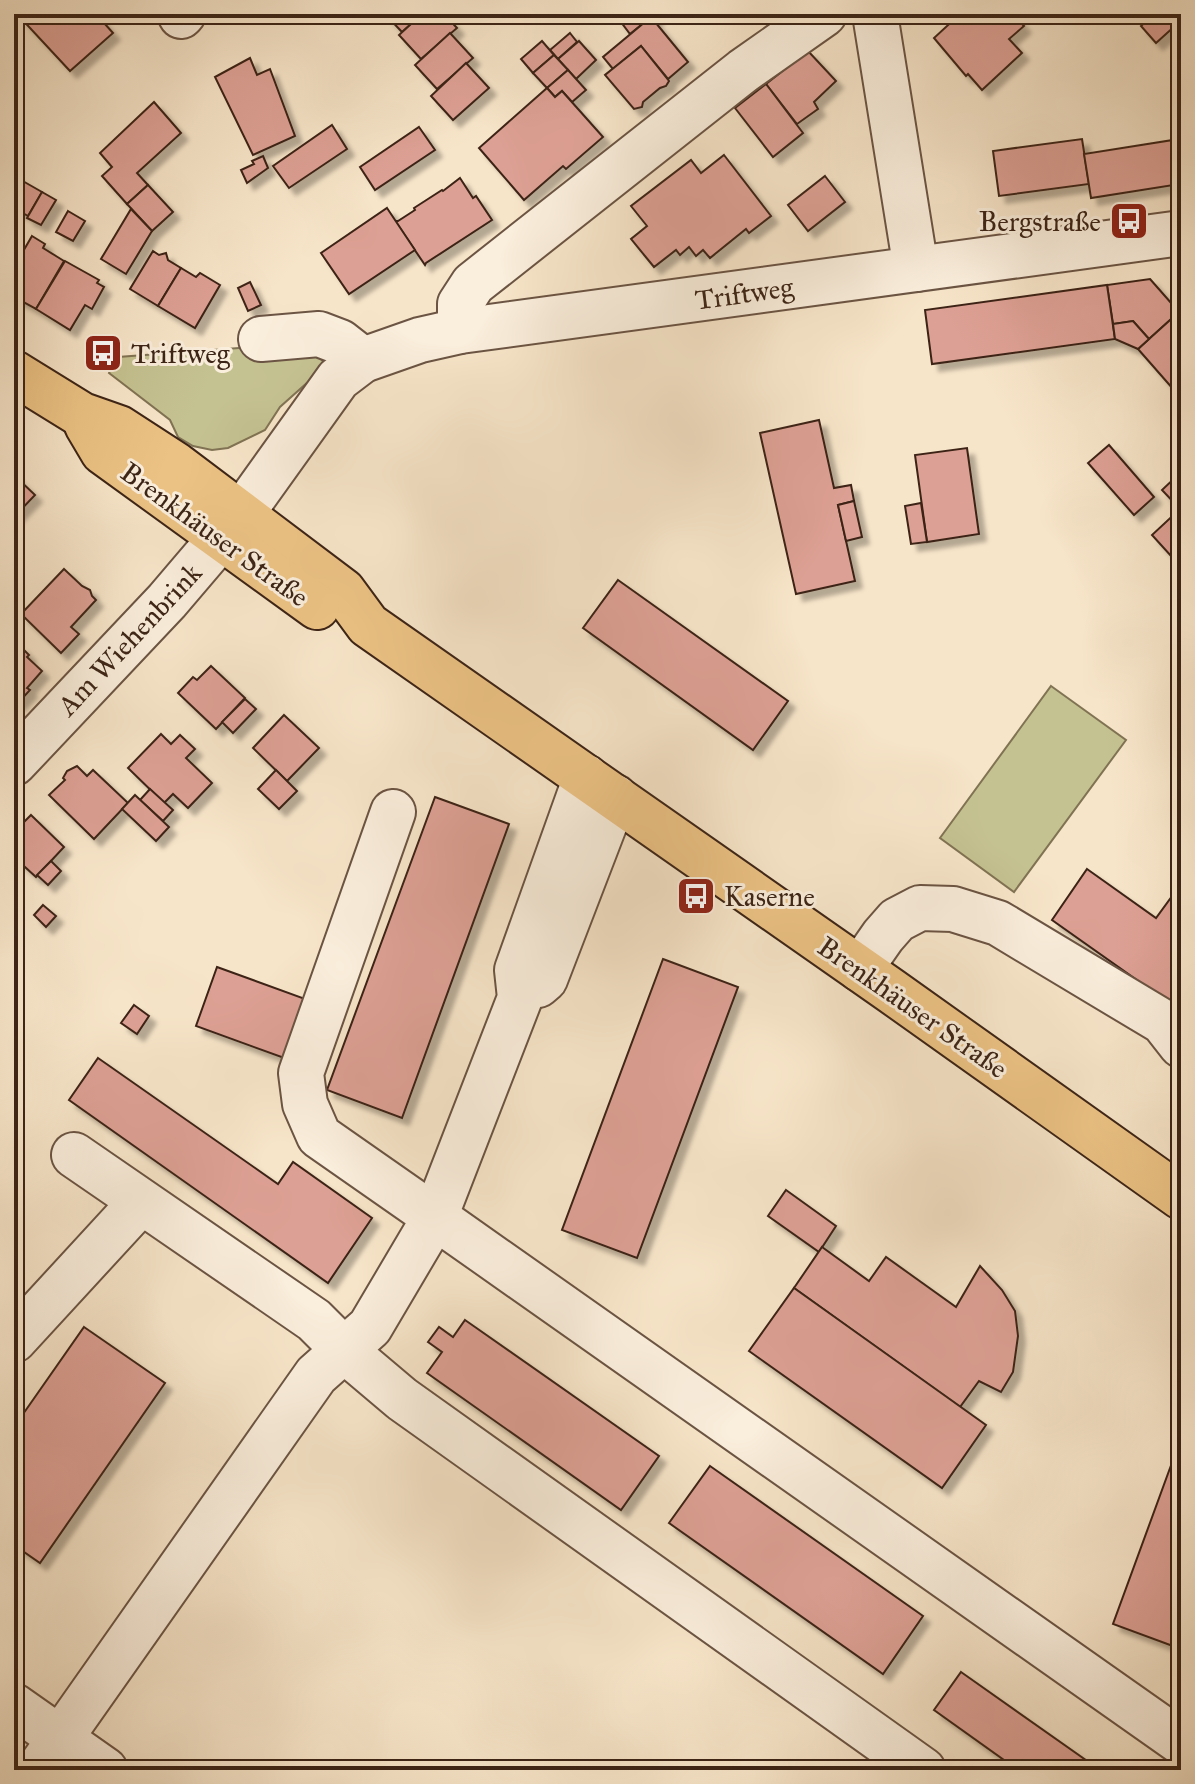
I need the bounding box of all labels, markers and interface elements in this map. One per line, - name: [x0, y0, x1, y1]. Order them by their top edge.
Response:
- bus stop icon: Bergstraße: [1108, 200, 1150, 242]
- place label: Bergstraße: [979, 204, 1101, 239]
- street label: Triftweg: [693, 269, 796, 318]
- bus stop icon: Triftweg: [82, 332, 124, 374]
- place label: Triftweg: [131, 336, 231, 371]
- street label: Brenkhäuser Straße: [114, 454, 316, 614]
- street label: Am Wiehenbrink: [49, 556, 209, 724]
- bus stop icon: Kaserne: [675, 875, 717, 917]
- place label: Kaserne: [724, 879, 815, 914]
- street label: Brenkhäuser Straße: [811, 929, 1014, 1086]

